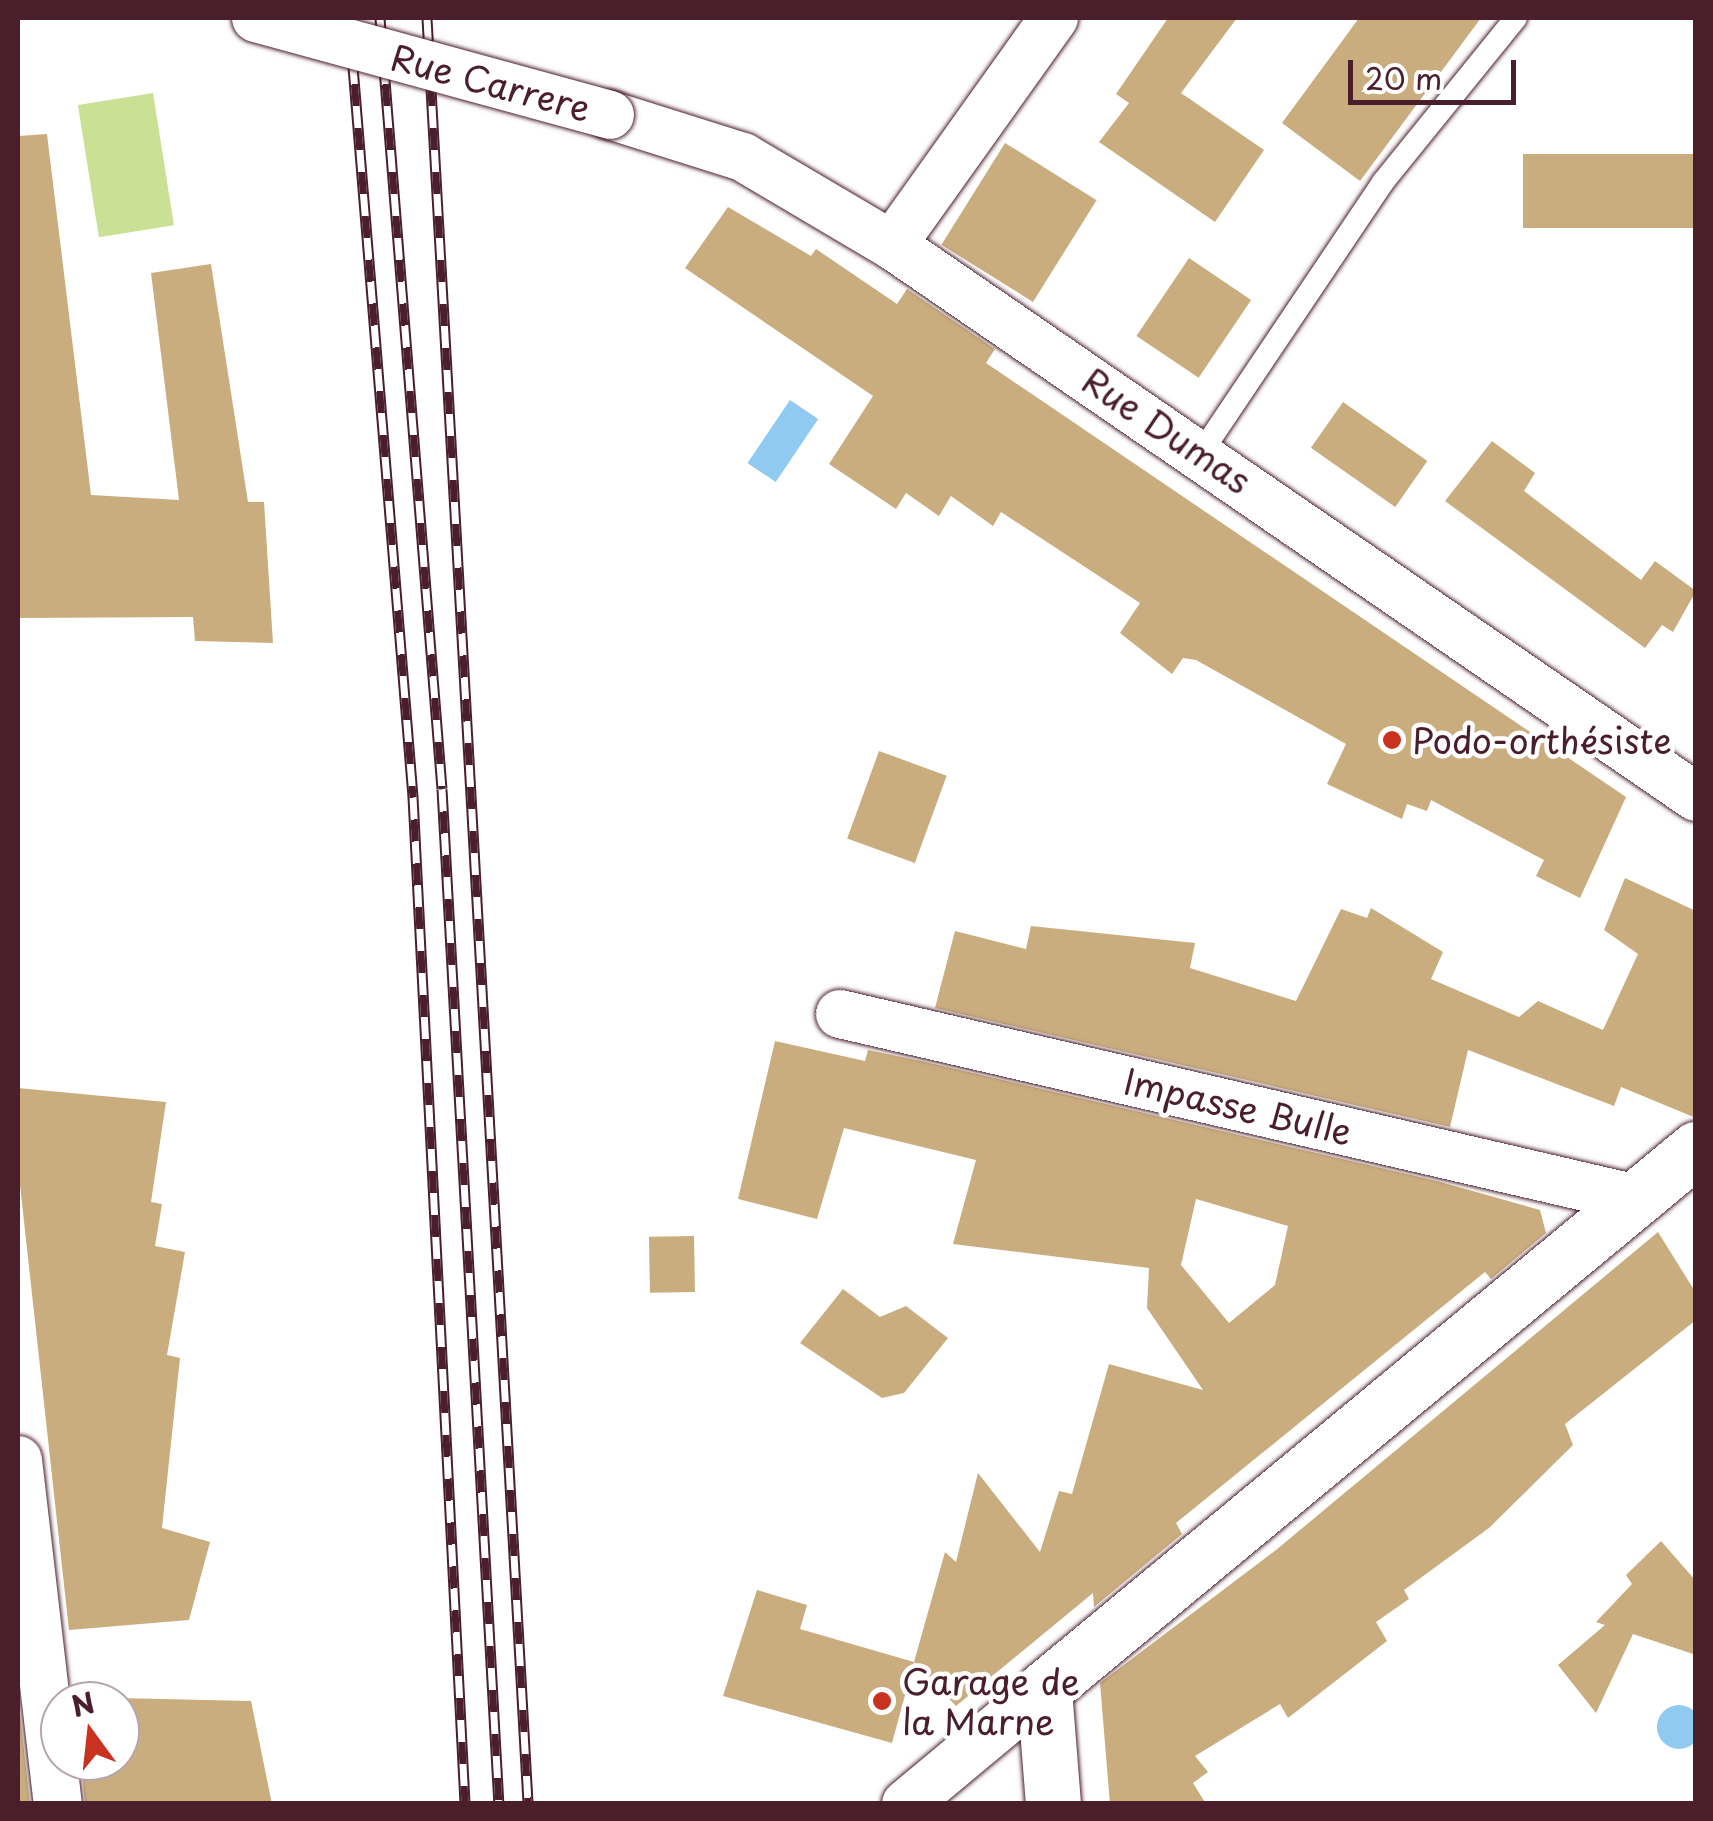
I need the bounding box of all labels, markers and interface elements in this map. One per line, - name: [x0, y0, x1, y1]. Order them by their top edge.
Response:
- street label: Rue Carrere: [385, 35, 597, 129]
- scale bar: [1353, 40, 1520, 102]
- text: 20 m: [1365, 55, 1442, 100]
- street label: Rue Dumas: [1074, 358, 1260, 502]
- place label: Podo-orthésiste: [1412, 719, 1672, 761]
- marker: Podo-orthésiste: [1381, 729, 1403, 751]
- street label: Impasse Bulle: [1120, 1059, 1356, 1153]
- place label: Garage de la Marne: [902, 1660, 1078, 1742]
- text: N: [66, 1680, 99, 1727]
- north arrow: [40, 1681, 140, 1781]
- marker: Garage de la Marne: [871, 1690, 893, 1712]

